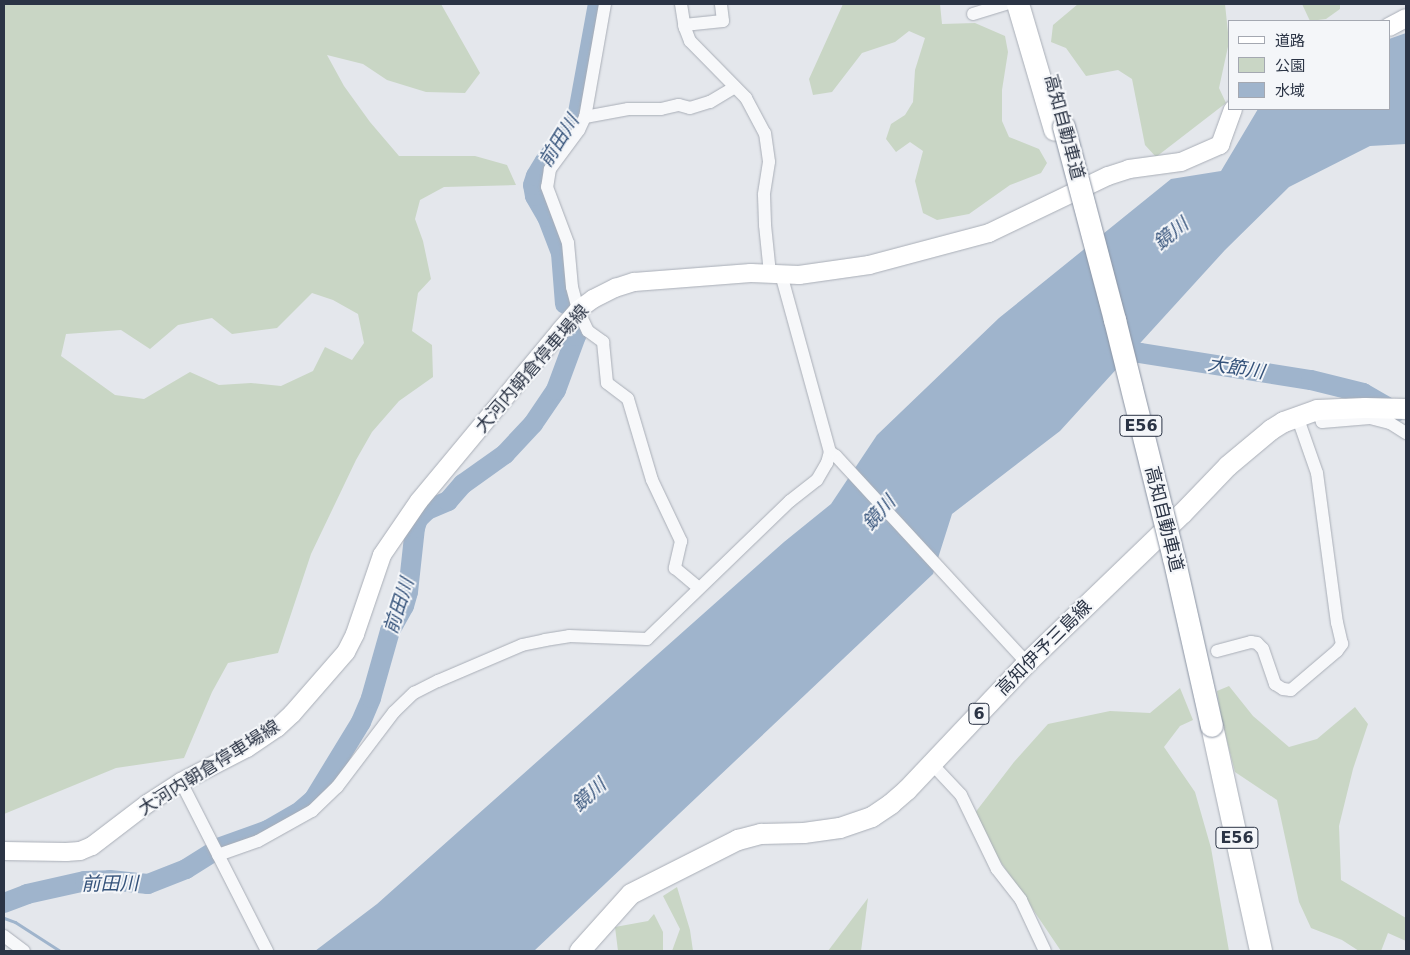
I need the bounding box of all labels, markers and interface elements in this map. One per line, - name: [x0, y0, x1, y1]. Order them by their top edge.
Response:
- legend: [1228, 20, 1390, 110]
- text: 道路: [1275, 32, 1305, 50]
- text: 公園: [1275, 57, 1305, 75]
- street label: 高知自動車道: [1040, 72, 1088, 182]
- text: 水域: [1275, 82, 1305, 100]
- water label: 前田川: [534, 111, 584, 171]
- water label: 鏡川: [1149, 213, 1193, 255]
- street label: 大河内朝倉停車場線: [471, 301, 593, 437]
- water label: 大節川: [1206, 352, 1266, 384]
- road number: E56: [1118, 412, 1164, 440]
- street label: 高知自動車道: [1140, 464, 1188, 574]
- water label: 鏡川: [858, 491, 900, 535]
- water label: 前田川: [379, 575, 419, 637]
- street label: 高知伊予三島線: [992, 596, 1096, 700]
- road number: 6: [968, 701, 990, 728]
- street label: 大河内朝倉停車場線: [135, 716, 283, 820]
- water label: 鏡川: [567, 774, 611, 816]
- road number: E56: [1214, 824, 1260, 851]
- water label: 前田川: [81, 872, 139, 896]

